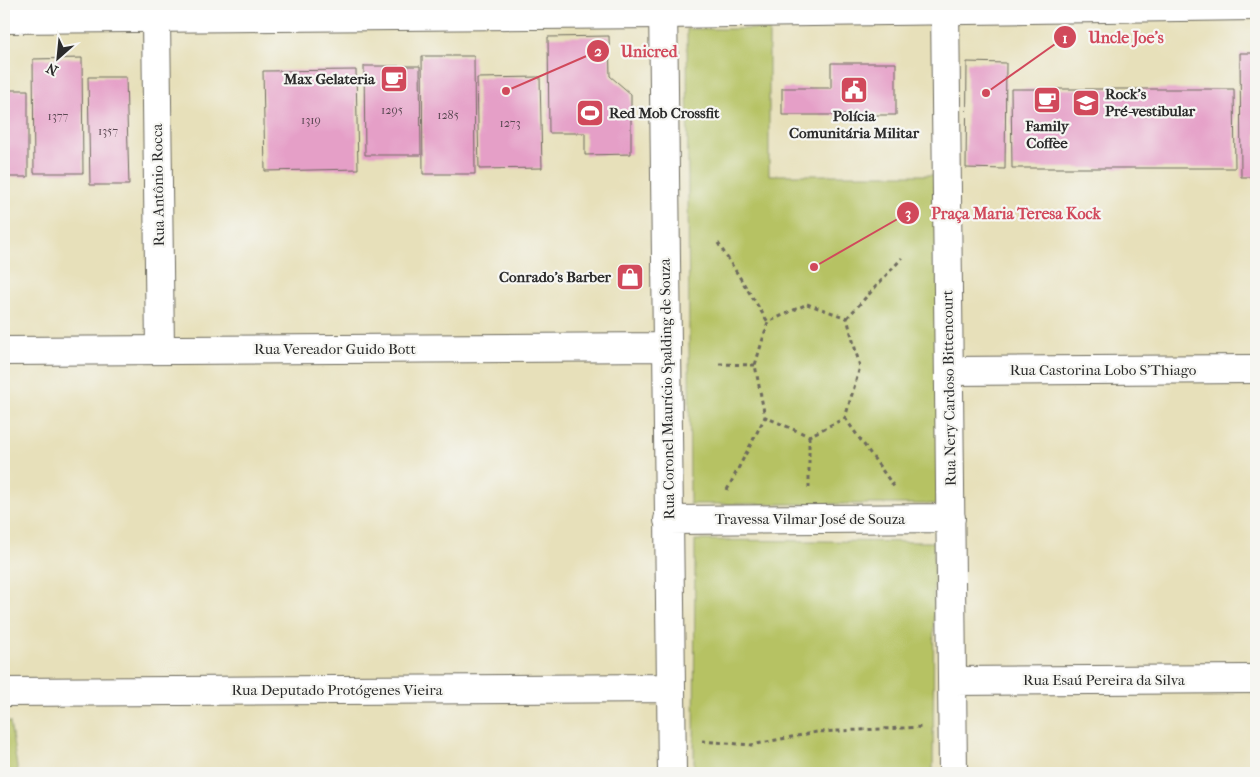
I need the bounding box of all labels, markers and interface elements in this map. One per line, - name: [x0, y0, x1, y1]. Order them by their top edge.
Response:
- callout: Uncle Joe's: [1053, 22, 1173, 53]
- text: Uncle Joe's: [1087, 28, 1164, 48]
- text: 1: [1062, 29, 1068, 47]
- north arrow: [32, 32, 82, 82]
- callout: Unicred: [586, 35, 687, 66]
- text: 2: [594, 42, 602, 60]
- text: Unicred: [620, 42, 679, 61]
- text: N: [43, 59, 61, 79]
- cafe icon: Max Gelateria: [379, 64, 409, 94]
- place label: Max Gelateria: [283, 70, 376, 88]
- public building icon: Polícia Comunitária Militar: [839, 75, 869, 105]
- cafe icon: Family Coffee: [1032, 85, 1062, 115]
- place label: Rock's Pré-vestibular: [1105, 85, 1196, 120]
- school or university icon: Rock's Pré-vestibular: [1071, 88, 1101, 118]
- sports icon: Red Mob Crossfit: [575, 98, 605, 128]
- house number: 1295: [381, 103, 403, 117]
- place label: Red Mob Crossfit: [609, 104, 720, 122]
- place label: Polícia Comunitária Militar: [789, 107, 920, 142]
- house number: 1285: [437, 108, 459, 122]
- house number: 1377: [48, 109, 69, 123]
- house number: 1319: [301, 113, 321, 127]
- house number: 1273: [499, 116, 521, 130]
- place label: Family Coffee: [1024, 117, 1070, 152]
- street label: Rua Antônio Rocca: [148, 122, 168, 247]
- house number: 1357: [98, 124, 118, 138]
- callout: Praça Maria Teresa Kock: [896, 198, 1110, 229]
- text: 3: [905, 204, 911, 222]
- text: Praça Maria Teresa Kock: [931, 204, 1102, 224]
- street label: Rua Coronel Maurício Spalding de Souza: [656, 257, 678, 520]
- shop icon: Conrado's Barber: [615, 262, 645, 292]
- place label: Conrado's Barber: [499, 268, 612, 286]
- street label: Rua Nery Cardoso Bittencourt: [938, 289, 960, 486]
- street label: Rua Vereador Guido Bott: [254, 340, 417, 358]
- street label: Rua Castorina Lobo S'Thiago: [1010, 361, 1197, 379]
- street label: Travessa Vilmar José de Souza: [715, 510, 906, 528]
- street label: Rua Esaú Pereira da Silva: [1023, 671, 1186, 689]
- street label: Rua Deputado Protógenes Vieira: [231, 681, 444, 699]

